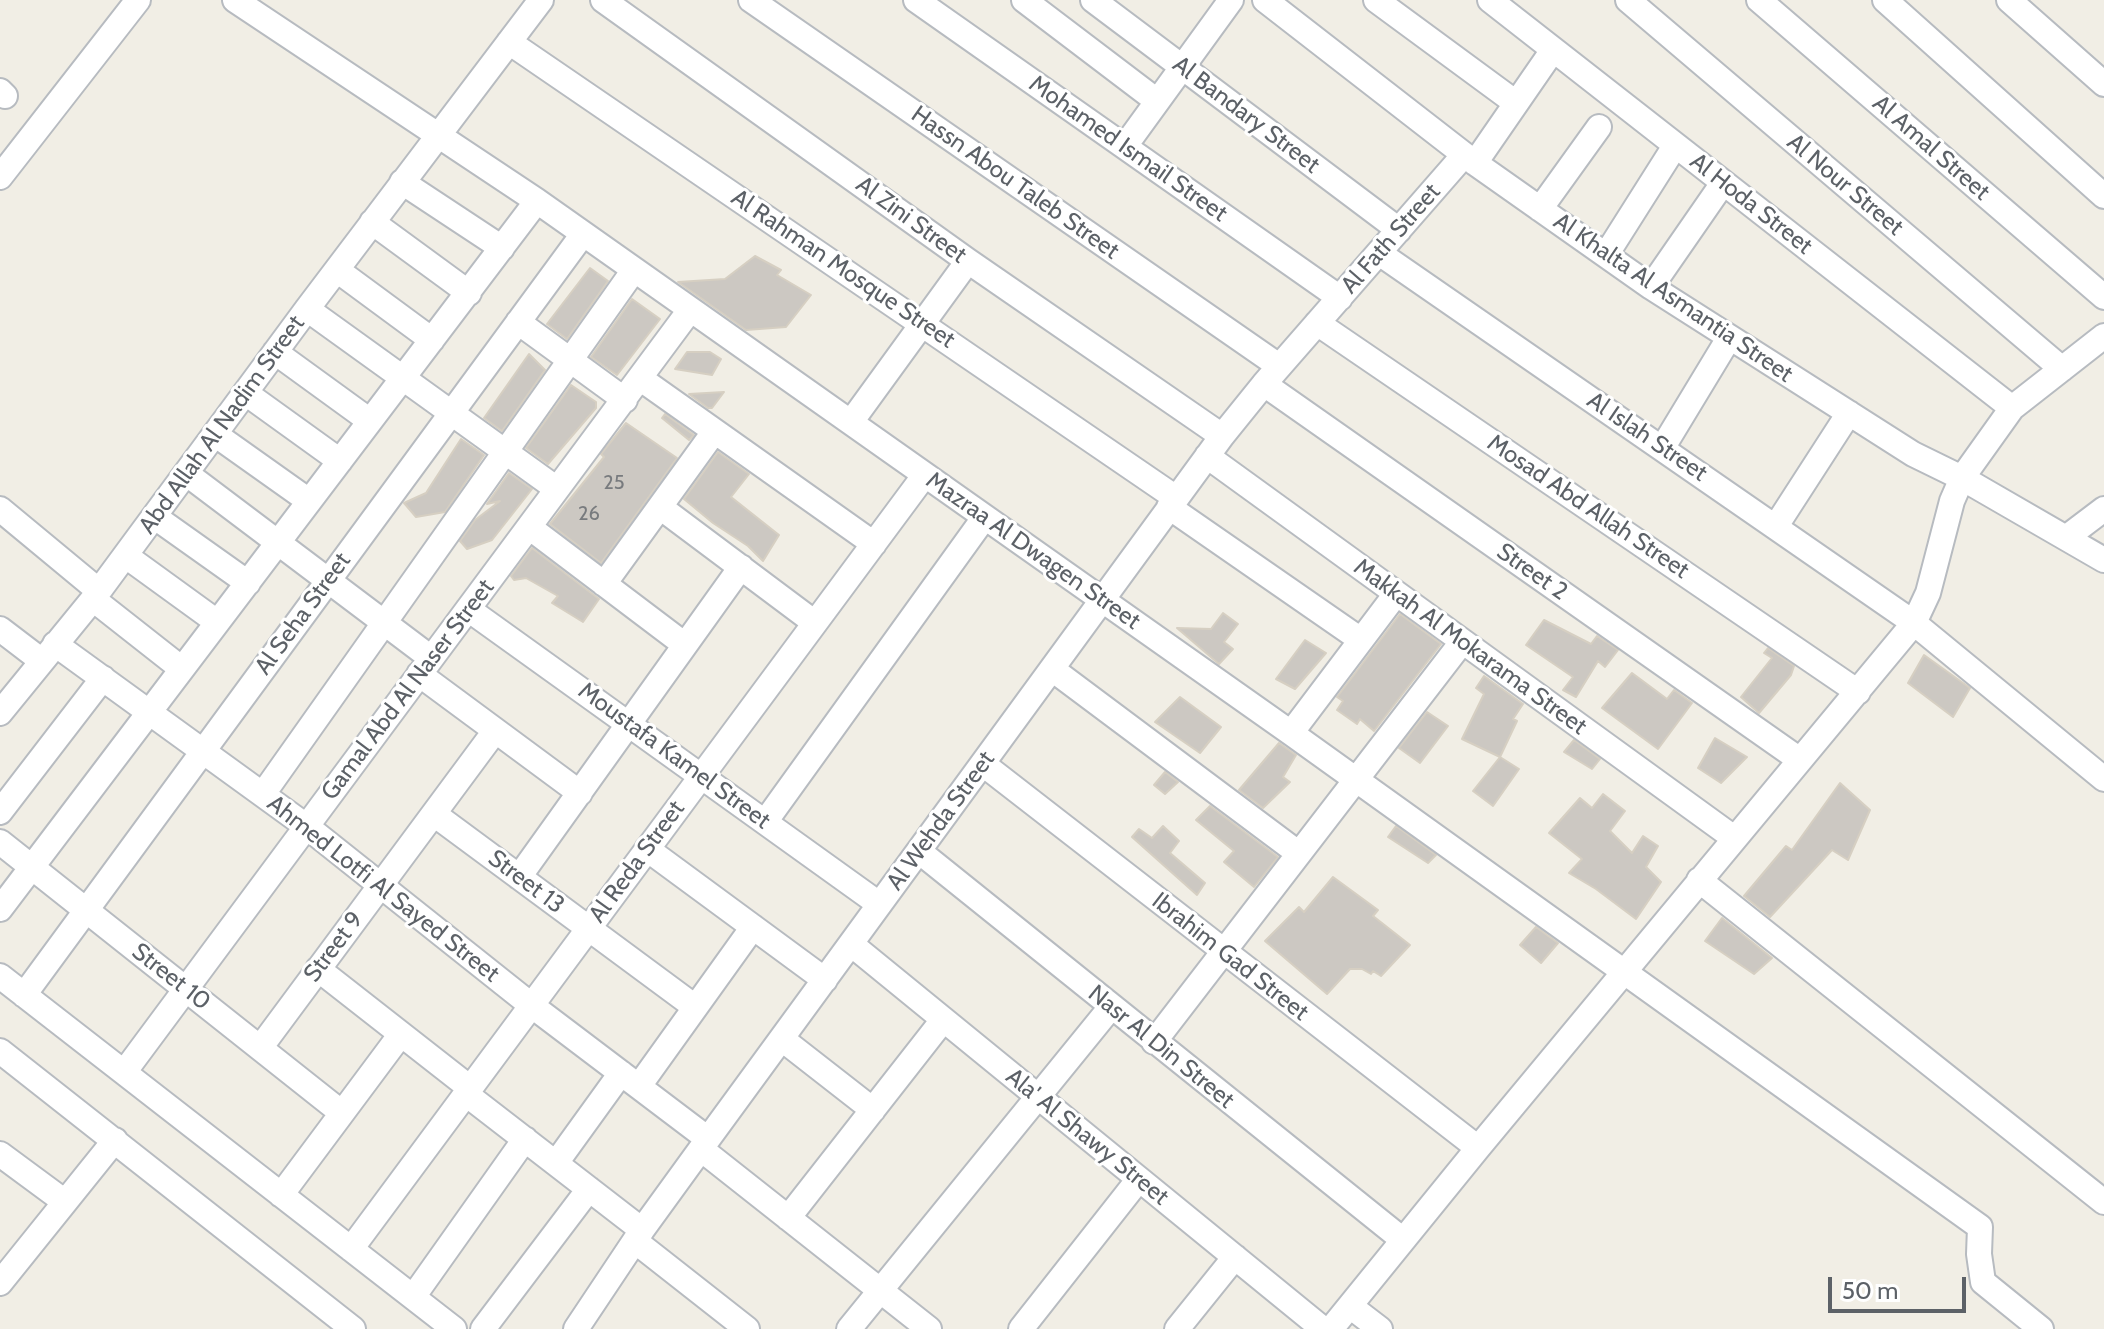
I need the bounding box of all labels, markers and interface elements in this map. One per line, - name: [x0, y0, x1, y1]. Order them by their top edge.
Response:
- street label: Al Bandary Street: [1167, 50, 1325, 180]
- street label: Mohamed Ismail Street: [1023, 70, 1233, 228]
- street label: Al Amal Street: [1867, 89, 1995, 207]
- street label: Hassn Abou Taleb Street: [905, 100, 1125, 266]
- street label: Al Nour Street: [1781, 128, 1909, 242]
- street label: Al Hoda Street: [1684, 147, 1818, 261]
- street label: Al Zini Street: [850, 170, 972, 270]
- street label: Al Fath Street: [1335, 178, 1447, 300]
- street label: Al Rahman Mosque Street: [726, 183, 960, 355]
- street label: Al Khalta Al Asmantia Street: [1548, 207, 1798, 389]
- street label: Abd Allah Al Nadim Street: [133, 310, 311, 540]
- street label: Al Islah Street: [1581, 386, 1713, 488]
- street label: Mosad Abd Allah Street: [1482, 429, 1694, 585]
- street label: Mazraa Al Dwagen Street: [920, 466, 1146, 636]
- house number: 25: [603, 471, 625, 495]
- house number: 26: [578, 502, 600, 526]
- street label: Street 2: [1491, 537, 1573, 607]
- street label: Al Seha Street: [249, 547, 357, 681]
- street label: Makkah Al Mokarama Street: [1348, 553, 1592, 741]
- street label: Gamal Abd Al Naser Street: [316, 574, 500, 806]
- street label: Moustafa Kamel Street: [572, 677, 776, 835]
- street label: Al Wehda Street: [881, 746, 1001, 896]
- street label: Ahmed Lotfi Al Sayed Street: [261, 789, 505, 989]
- street label: Al Reda Street: [583, 795, 691, 929]
- street label: Street 13: [482, 844, 570, 920]
- street label: Ibrahim Gad Street: [1146, 887, 1314, 1027]
- street label: Street 9: [298, 906, 370, 988]
- street label: Street 10: [126, 937, 216, 1017]
- street label: Nasr Al Din Street: [1082, 979, 1240, 1115]
- street label: Ala' Al Shawy Street: [1000, 1063, 1174, 1211]
- scale bar: [1832, 1261, 1970, 1311]
- text: 50 m: [1842, 1276, 1898, 1305]

